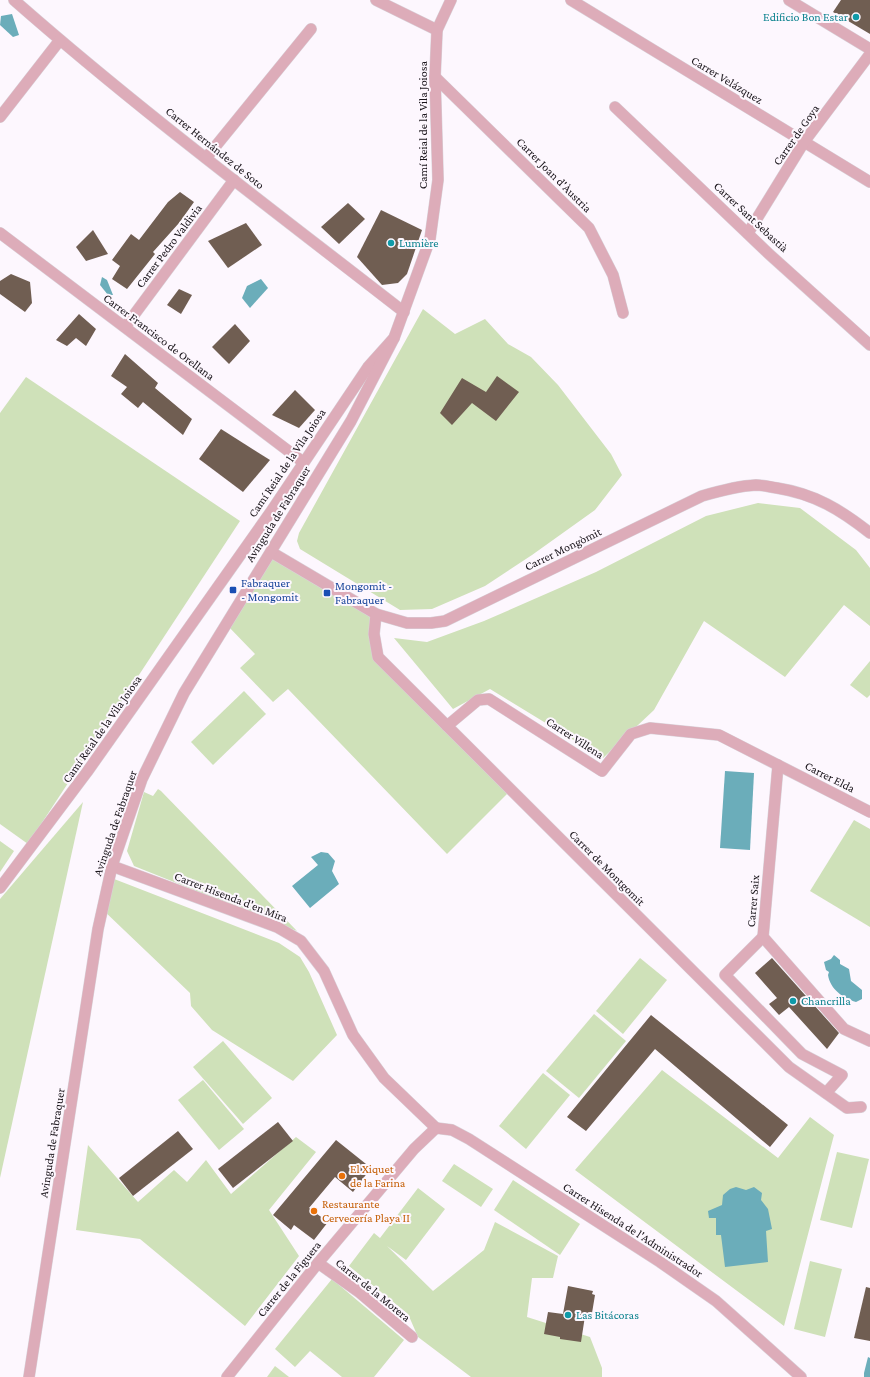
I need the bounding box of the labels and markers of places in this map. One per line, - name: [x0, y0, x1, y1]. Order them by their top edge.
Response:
- place label: Edificio Bon Estar: [763, 10, 849, 24]
- marker: Edificio Bon Estar: [851, 12, 861, 22]
- place label: Lumière: [399, 236, 439, 250]
- marker: Lumière: [386, 238, 396, 248]
- place label: Fabraquer - Mongomit: [241, 576, 299, 604]
- place label: Mongomit - Fabraquer: [335, 579, 392, 607]
- marker: Fabraquer - Mongomit: [228, 585, 238, 595]
- marker: Mongomit - Fabraquer: [322, 588, 332, 598]
- place label: Chancrilla: [801, 994, 851, 1008]
- marker: Chancrilla: [788, 996, 798, 1006]
- place label: El Xiquet de la Farina: [350, 1162, 406, 1190]
- marker: El Xiquet de la Farina: [337, 1171, 347, 1181]
- place label: Restaurante Cervecería Playa II: [322, 1197, 410, 1225]
- marker: Restaurante Cervecería Playa II: [309, 1206, 319, 1216]
- place label: Las Bitácoras: [576, 1308, 639, 1322]
- marker: Las Bitácoras: [563, 1310, 573, 1320]

